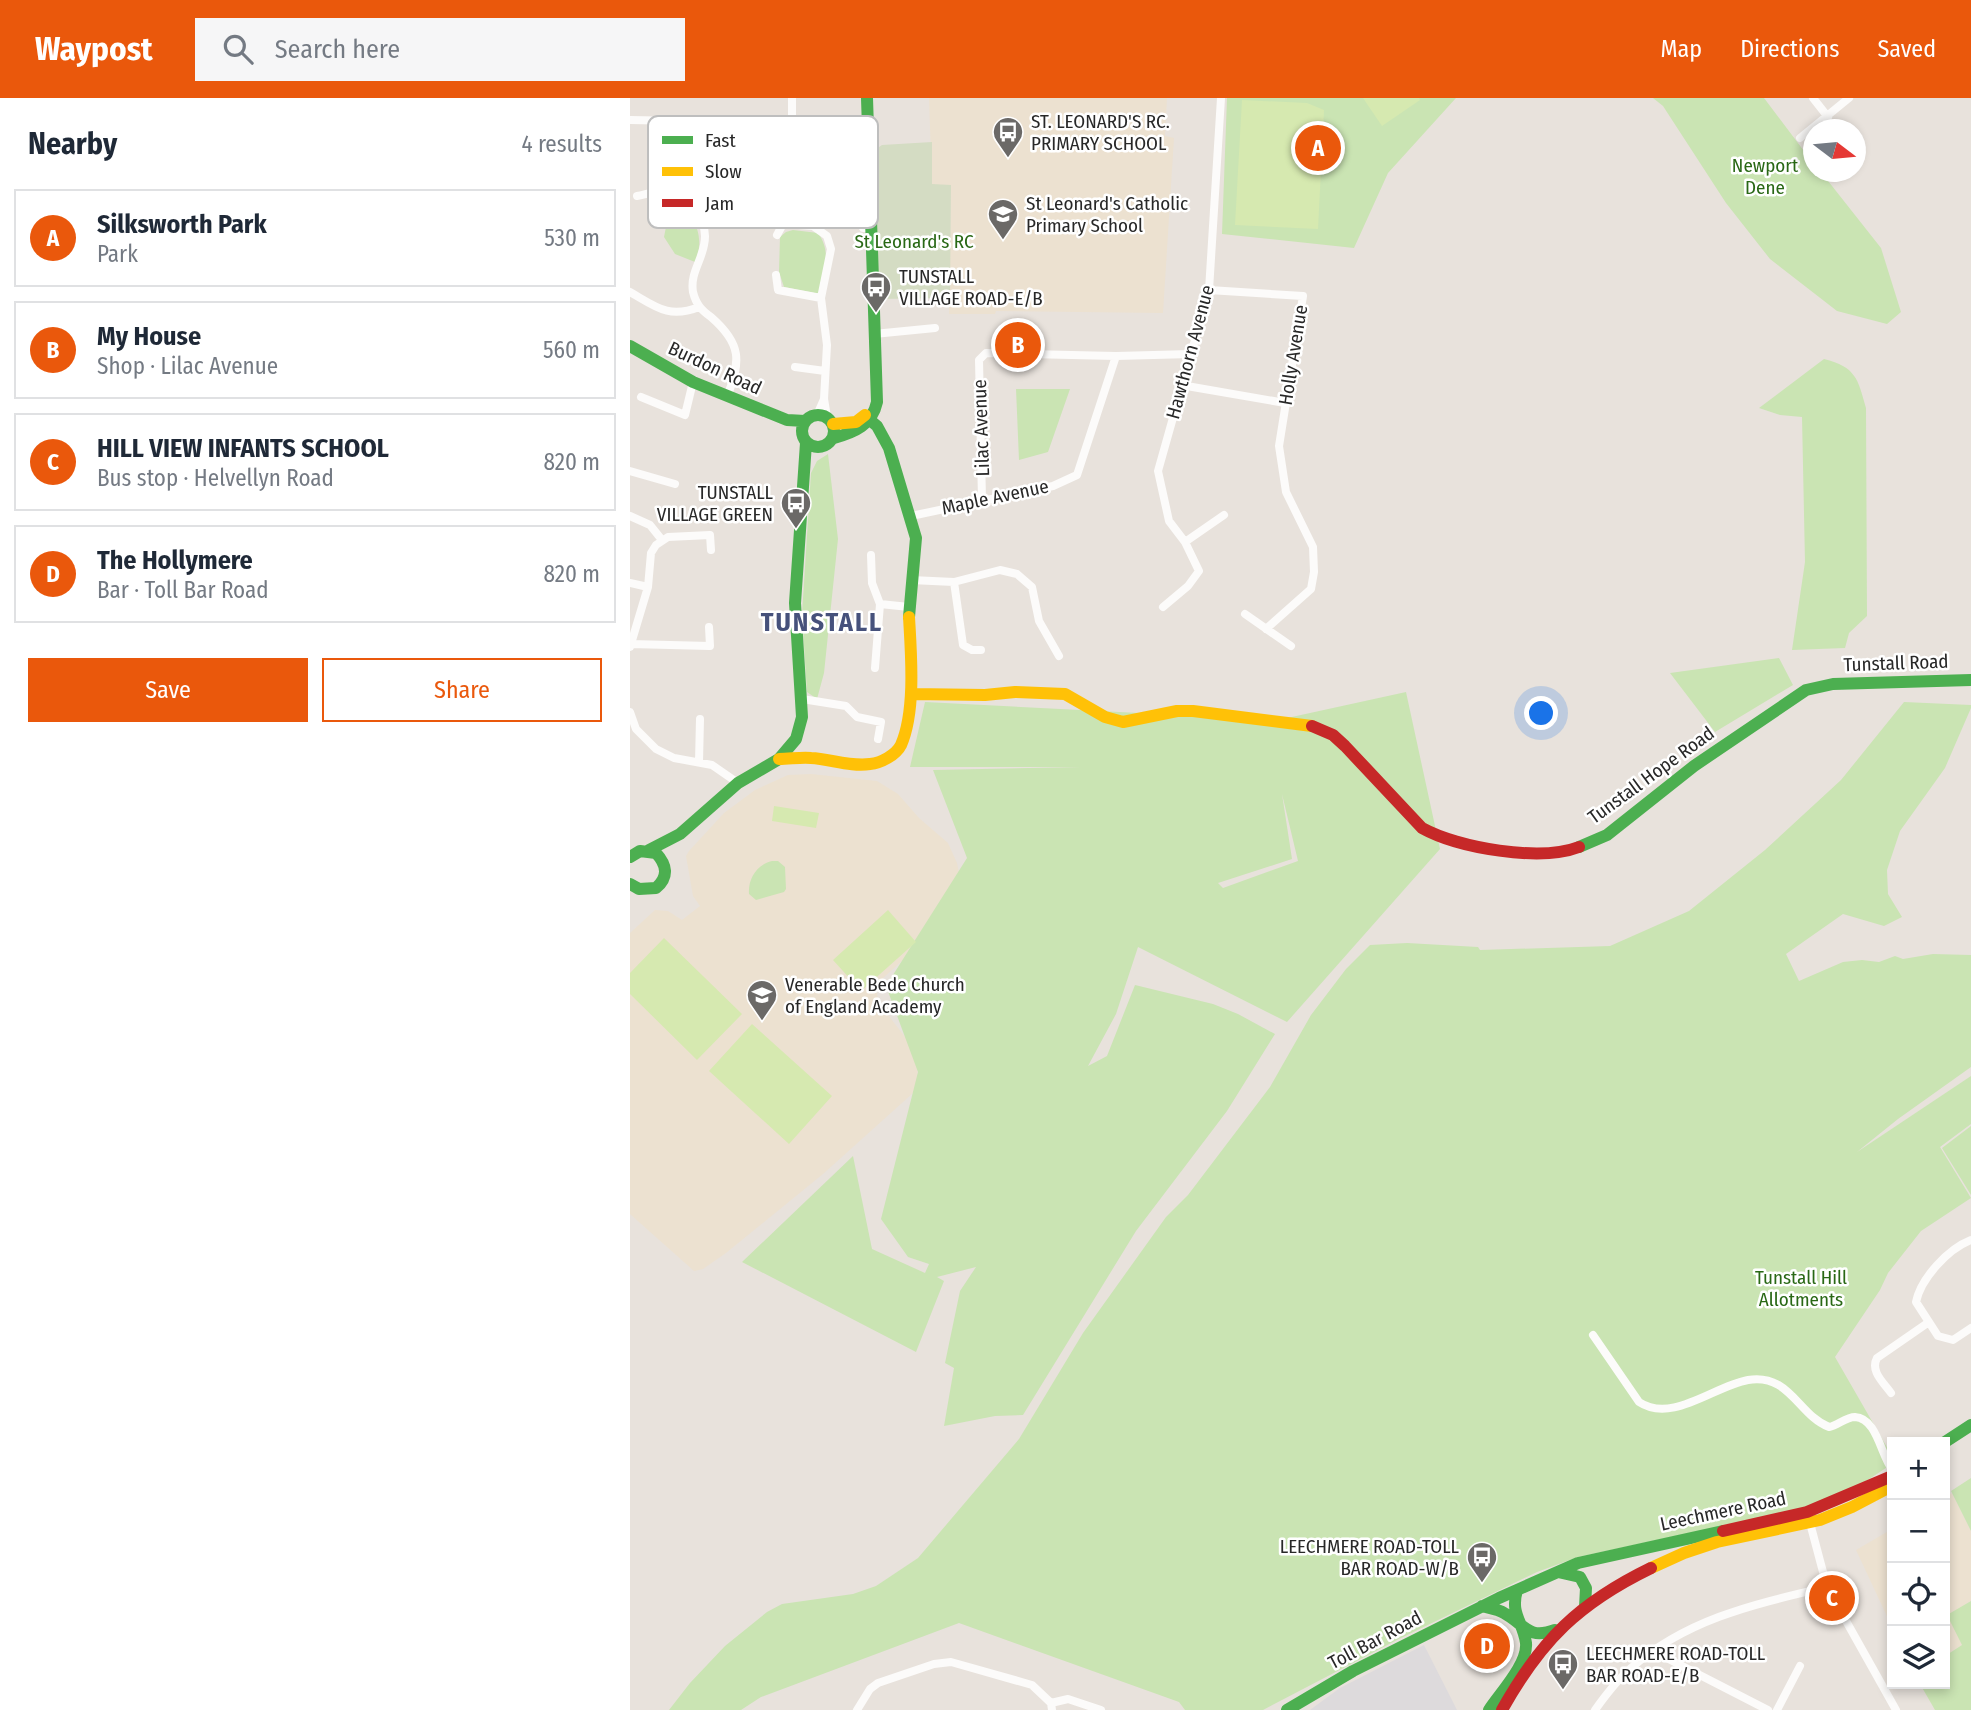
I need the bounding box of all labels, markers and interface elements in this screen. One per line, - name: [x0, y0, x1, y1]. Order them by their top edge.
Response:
- search box: [195, 18, 685, 81]
- text: Waypost: [35, 29, 153, 69]
- icon: search: [219, 30, 257, 68]
- text: Search here: [275, 34, 400, 65]
- text: Map: [1661, 35, 1702, 63]
- text: Directions: [1740, 35, 1839, 63]
- text: Saved: [1877, 35, 1936, 63]
- place label: ST. LEONARD'S RC. PRIMARY SCHOOL: [1031, 110, 1170, 155]
- bus stop icon: ST. LEONARD'S RC. PRIMARY SCHOOL: [991, 115, 1025, 159]
- legend: [648, 116, 878, 228]
- north arrow: [1803, 119, 1866, 182]
- pin: A: [1295, 122, 1341, 174]
- text: Nearby: [28, 126, 117, 162]
- text: Fast: [705, 129, 736, 152]
- text: 4 results: [521, 130, 602, 158]
- park label: Newport Dene: [1732, 154, 1799, 199]
- text: Slow: [705, 160, 742, 183]
- text: Jam: [705, 192, 734, 215]
- place label: St Leonard's Catholic Primary School: [1026, 192, 1188, 237]
- school or university icon: St Leonard's Catholic Primary School: [986, 197, 1020, 241]
- text: Silksworth Park: [97, 209, 267, 240]
- text: A: [47, 224, 59, 252]
- text: 530 m: [544, 224, 600, 252]
- park label: St Leonard's RC: [854, 230, 974, 253]
- text: Park: [97, 240, 138, 268]
- place label: TUNSTALL VILLAGE ROAD-E/B: [899, 265, 1043, 310]
- bus stop icon: TUNSTALL VILLAGE ROAD-E/B: [859, 270, 893, 314]
- street label: Hawthorn Avenue: [1161, 283, 1219, 421]
- street label: Holly Avenue: [1274, 303, 1312, 407]
- pin: B: [995, 319, 1041, 371]
- text: My House: [97, 321, 201, 352]
- text: B: [47, 336, 59, 364]
- text: 560 m: [543, 336, 600, 364]
- street label: Burdon Road: [665, 336, 765, 400]
- text: Shop · Lilac Avenue: [97, 352, 278, 380]
- street label: Lilac Avenue: [968, 379, 994, 477]
- text: HILL VIEW INFANTS SCHOOL: [97, 433, 389, 464]
- text: C: [47, 448, 59, 476]
- text: 820 m: [543, 448, 600, 476]
- text: Bus stop · Helvellyn Road: [97, 464, 334, 492]
- street label: Maple Avenue: [939, 474, 1051, 520]
- place label: TUNSTALL VILLAGE GREEN: [657, 481, 774, 526]
- bus stop icon: TUNSTALL VILLAGE GREEN: [779, 486, 813, 530]
- text: The Hollymere: [97, 545, 253, 576]
- text: D: [46, 560, 60, 588]
- text: 820 m: [543, 560, 600, 588]
- text: Bar · Toll Bar Road: [97, 576, 269, 604]
- district label: TUNSTALL: [761, 607, 883, 638]
- street label: Tunstall Road: [1843, 650, 1949, 676]
- button: Save: [28, 658, 308, 722]
- button: Share: [322, 658, 602, 722]
- your location: [1524, 696, 1558, 730]
- street label: Tunstall Hope Road: [1583, 721, 1719, 829]
- place label: Venerable Bede Church of England Academy: [785, 973, 965, 1018]
- school or university icon: Venerable Bede Church of England Academy: [745, 978, 779, 1022]
- park label: Tunstall Hill Allotments: [1755, 1266, 1847, 1311]
- map controls: [1887, 1437, 1950, 1689]
- button: +: [1887, 1437, 1950, 1500]
- street label: Leechmere Road: [1658, 1486, 1788, 1536]
- button: −: [1887, 1500, 1950, 1563]
- place label: LEECHMERE ROAD-TOLL BAR ROAD-W/B: [1280, 1535, 1460, 1580]
- bus stop icon: LEECHMERE ROAD-TOLL BAR ROAD-W/B: [1465, 1540, 1499, 1584]
- button: locate: [1887, 1563, 1950, 1626]
- pin: C: [1809, 1572, 1855, 1624]
- street label: Toll Bar Road: [1324, 1606, 1426, 1674]
- pin: D: [1464, 1620, 1510, 1672]
- button: layers: [1887, 1626, 1950, 1689]
- place label: LEECHMERE ROAD-TOLL BAR ROAD-E/B: [1586, 1642, 1766, 1687]
- bus stop icon: LEECHMERE ROAD-TOLL BAR ROAD-E/B: [1546, 1647, 1580, 1691]

